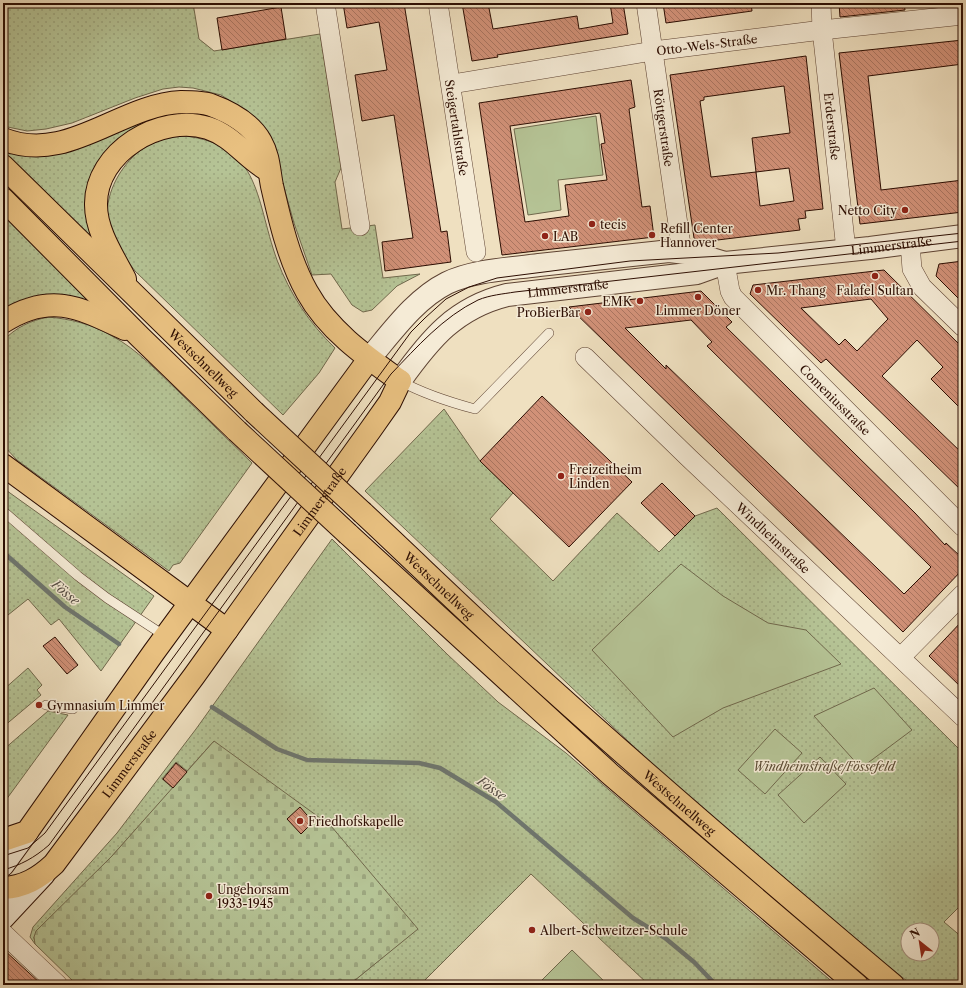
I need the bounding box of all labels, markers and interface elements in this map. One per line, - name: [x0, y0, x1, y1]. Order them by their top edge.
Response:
- street label: Otto-Wels-Straße: [655, 31, 759, 58]
- street label: Steigertahlstraße: [442, 78, 472, 177]
- street label: Röttgerstraße: [651, 88, 677, 168]
- street label: Erderstraße: [821, 92, 844, 161]
- place label: Netto City: [838, 203, 897, 218]
- marker: Netto City: [900, 205, 910, 215]
- place label: tecis: [600, 217, 626, 232]
- marker: tecis: [587, 219, 597, 229]
- place label: Refill Center Hannover: [660, 221, 733, 250]
- place label: LAB: [553, 229, 578, 244]
- marker: Refill Center Hannover: [647, 230, 657, 240]
- marker: LAB: [540, 231, 550, 241]
- street label: Limmerstraße: [850, 233, 933, 257]
- marker: Falafel Sultan: [870, 271, 880, 281]
- street label: Limmerstraße: [526, 276, 609, 300]
- place label: Mr. Thang: [766, 283, 826, 298]
- place label: Falafel Sultan: [836, 283, 914, 298]
- marker: Mr. Thang: [753, 285, 763, 295]
- marker: Limmer Döner: [693, 292, 703, 302]
- place label: EMK: [602, 294, 633, 309]
- marker: EMK: [635, 296, 645, 306]
- place label: Limmer Döner: [656, 303, 740, 318]
- place label: ProBierBar: [517, 305, 580, 320]
- marker: ProBierBar: [583, 307, 593, 317]
- street label: Westschnellweg: [165, 325, 242, 400]
- street label: Comeniusstraße: [797, 361, 874, 438]
- place label: Freizeitheim Linden: [569, 462, 642, 491]
- street label: Limmerstraße: [289, 464, 349, 539]
- marker: Freizeitheim Linden: [556, 471, 566, 481]
- street label: Windheimstraße: [732, 498, 814, 576]
- street label: Westschnellweg: [400, 548, 478, 622]
- water label: Fösse: [48, 575, 84, 609]
- place label: Gymnasium Limmer: [47, 698, 165, 713]
- marker: Gymnasium Limmer: [34, 700, 44, 710]
- street label: Limmerstraße: [99, 726, 159, 801]
- park label: Windheimstraße/Fössefeld: [753, 759, 897, 774]
- street label: Westschnellweg: [639, 766, 719, 838]
- water label: Fösse: [474, 772, 510, 804]
- place label: Friedhofskapelle: [308, 814, 404, 829]
- marker: Friedhofskapelle: [295, 816, 305, 826]
- place label: Ungehorsam 1933-1945: [217, 882, 289, 911]
- marker: Ungehorsam 1933-1945: [204, 891, 214, 901]
- north arrow: [900, 922, 940, 962]
- place label: Albert-Schweitzer-Schule: [539, 923, 688, 938]
- marker: Albert-Schweitzer-Schule: [527, 925, 537, 935]
- text: N: [907, 925, 923, 942]

